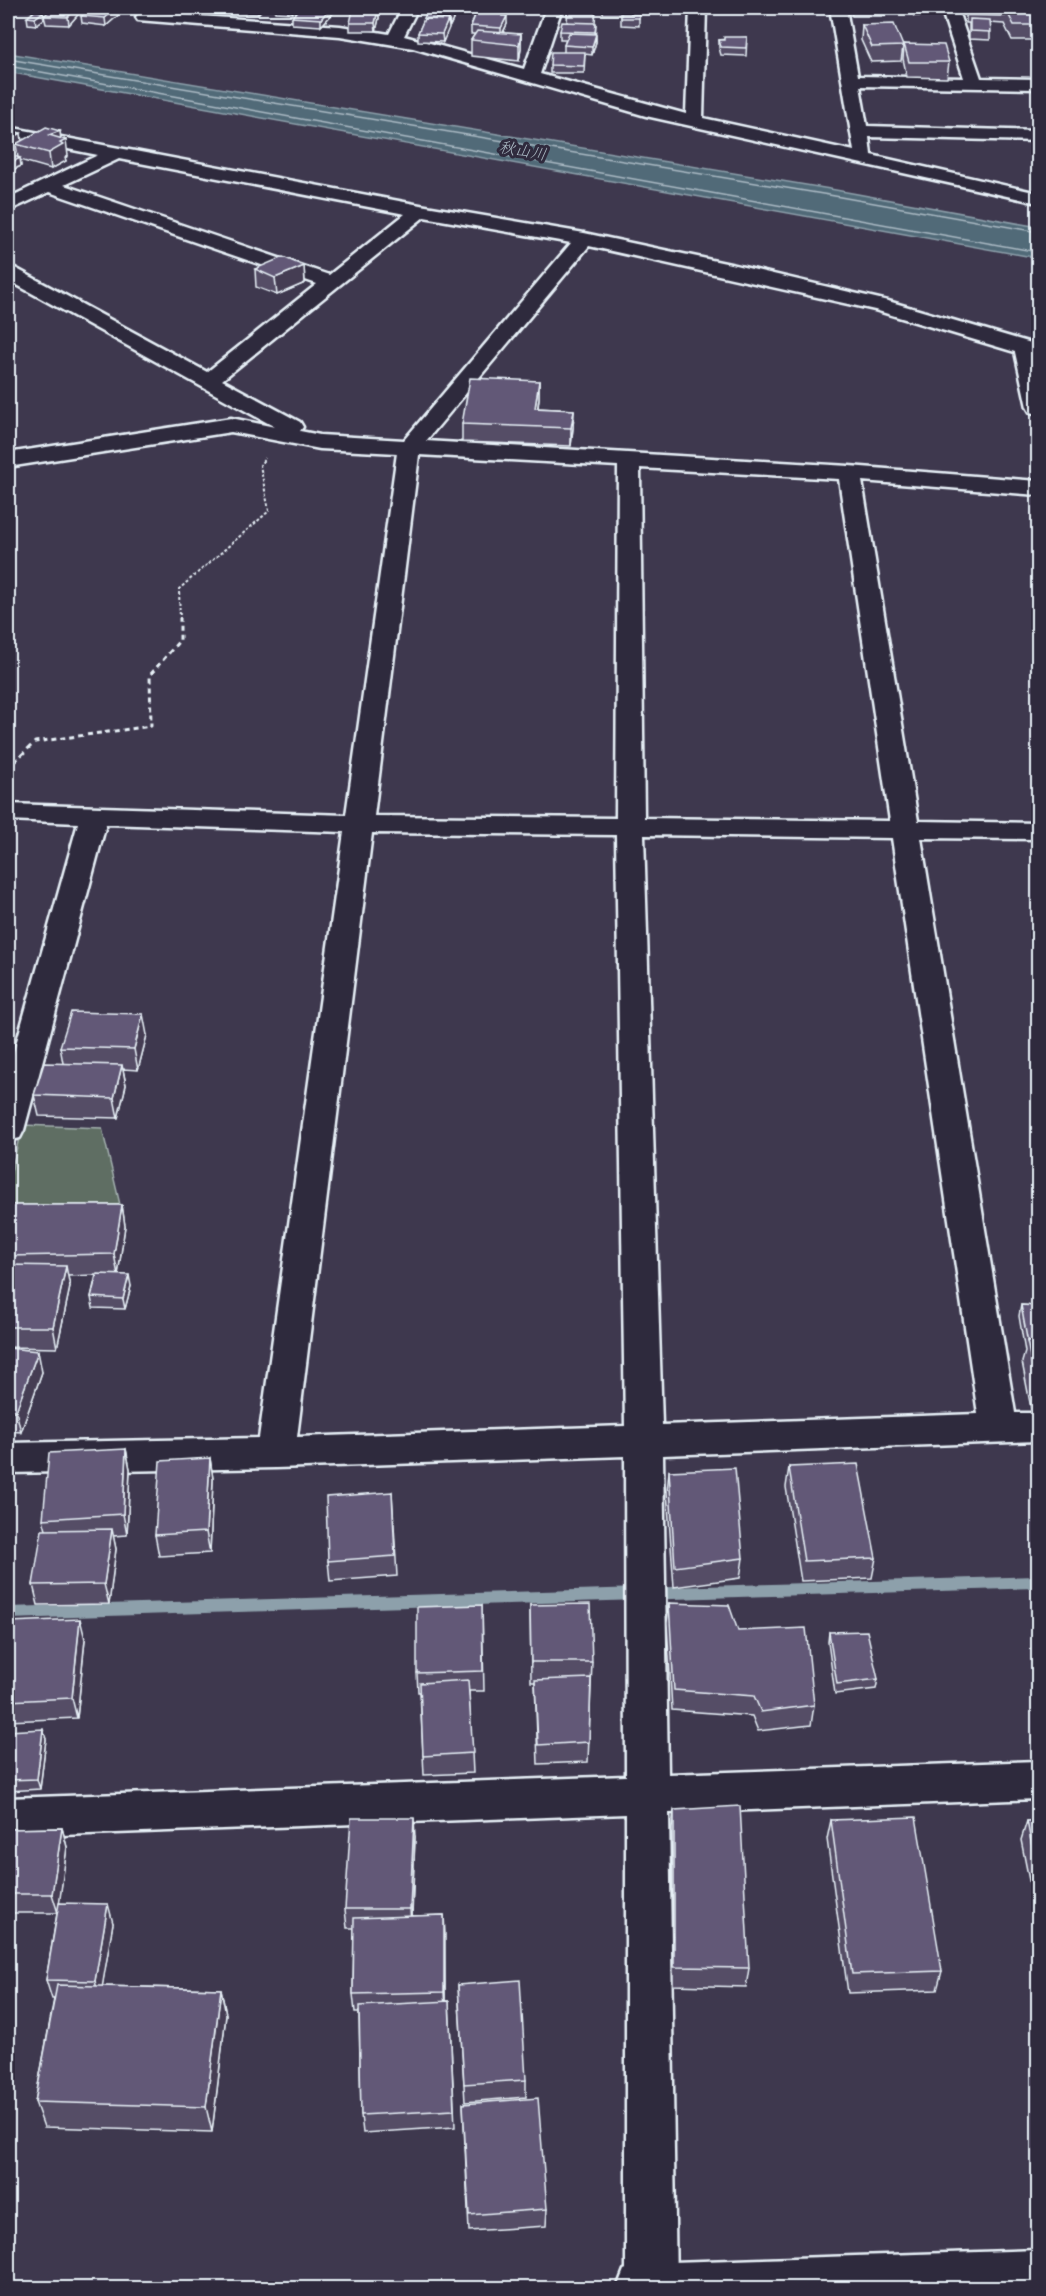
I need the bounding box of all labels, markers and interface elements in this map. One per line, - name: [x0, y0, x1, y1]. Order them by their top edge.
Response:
- water label: 秋山川: [498, 136, 548, 164]

